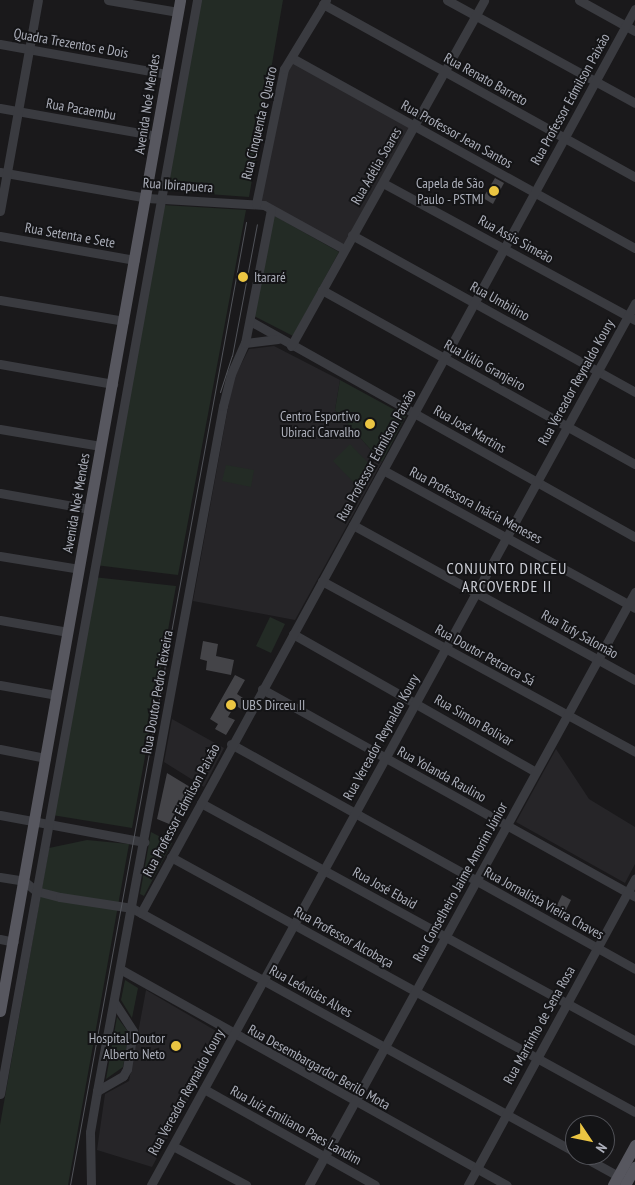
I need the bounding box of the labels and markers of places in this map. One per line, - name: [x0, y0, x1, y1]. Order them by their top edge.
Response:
- place label: Capela de São Paulo - PSTMJ: [416, 175, 484, 208]
- marker: Capela de São Paulo - PSTMJ: [488, 185, 500, 197]
- place label: Itararé: [254, 269, 286, 285]
- marker: Itararé: [236, 270, 250, 284]
- place label: Centro Esportivo Ubiraci Carvalho: [280, 408, 360, 441]
- marker: Centro Esportivo Ubiraci Carvalho: [364, 418, 376, 430]
- place label: UBS Dirceu II: [242, 697, 305, 713]
- marker: UBS Dirceu II: [224, 698, 238, 712]
- place label: Hospital Doutor Alberto Neto: [89, 1030, 165, 1062]
- marker: Hospital Doutor Alberto Neto: [169, 1039, 183, 1053]

